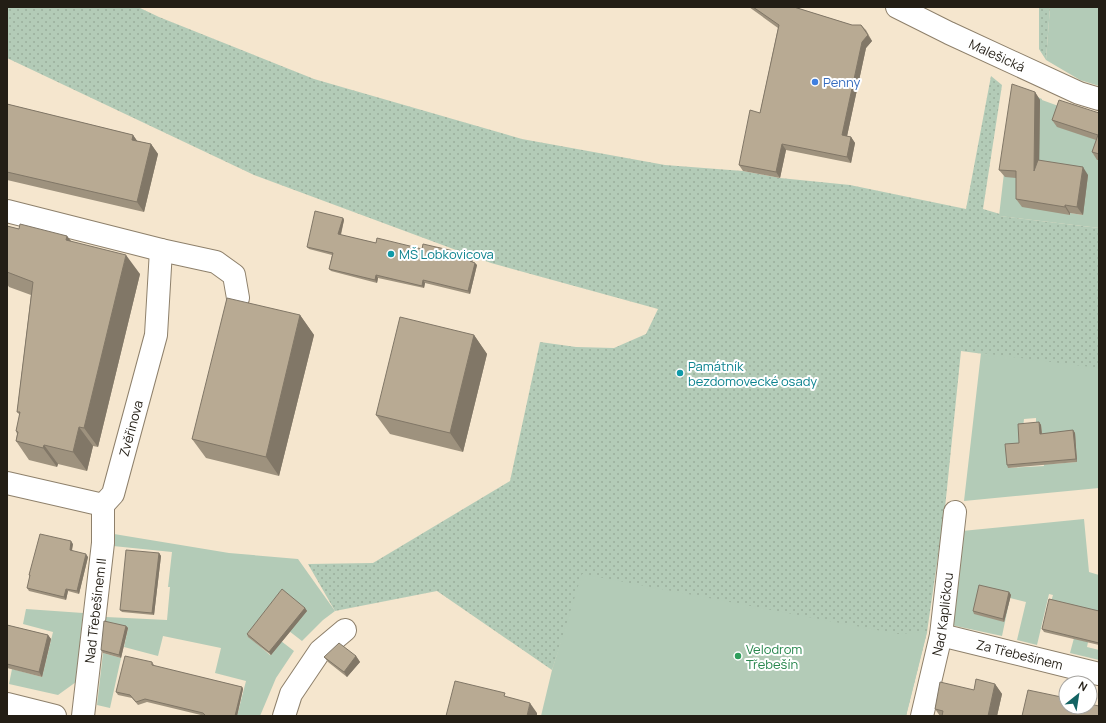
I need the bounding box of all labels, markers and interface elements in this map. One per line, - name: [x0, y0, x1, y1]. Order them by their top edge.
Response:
- street label: Malešická: [966, 34, 1028, 76]
- place label: Penny: [823, 73, 860, 91]
- marker: Penny: [810, 77, 820, 87]
- place label: MŠ Lobkovicova: [399, 245, 494, 263]
- marker: MŠ Lobkovicova: [386, 249, 396, 259]
- place label: Památník bezdomovecké osady: [688, 357, 817, 390]
- marker: Památník bezdomovecké osady: [675, 368, 685, 378]
- street label: Zvěřinova: [115, 398, 147, 458]
- street label: Nad Třebešínem II: [80, 557, 110, 664]
- street label: Nad Kapličkou: [927, 571, 957, 658]
- street label: Za Třebešínem: [975, 635, 1065, 674]
- place label: Velodrom Třebešín: [746, 640, 802, 673]
- marker: Velodrom Třebešín: [733, 651, 743, 661]
- north arrow: [1058, 675, 1098, 715]
- text: N: [1076, 677, 1091, 694]

